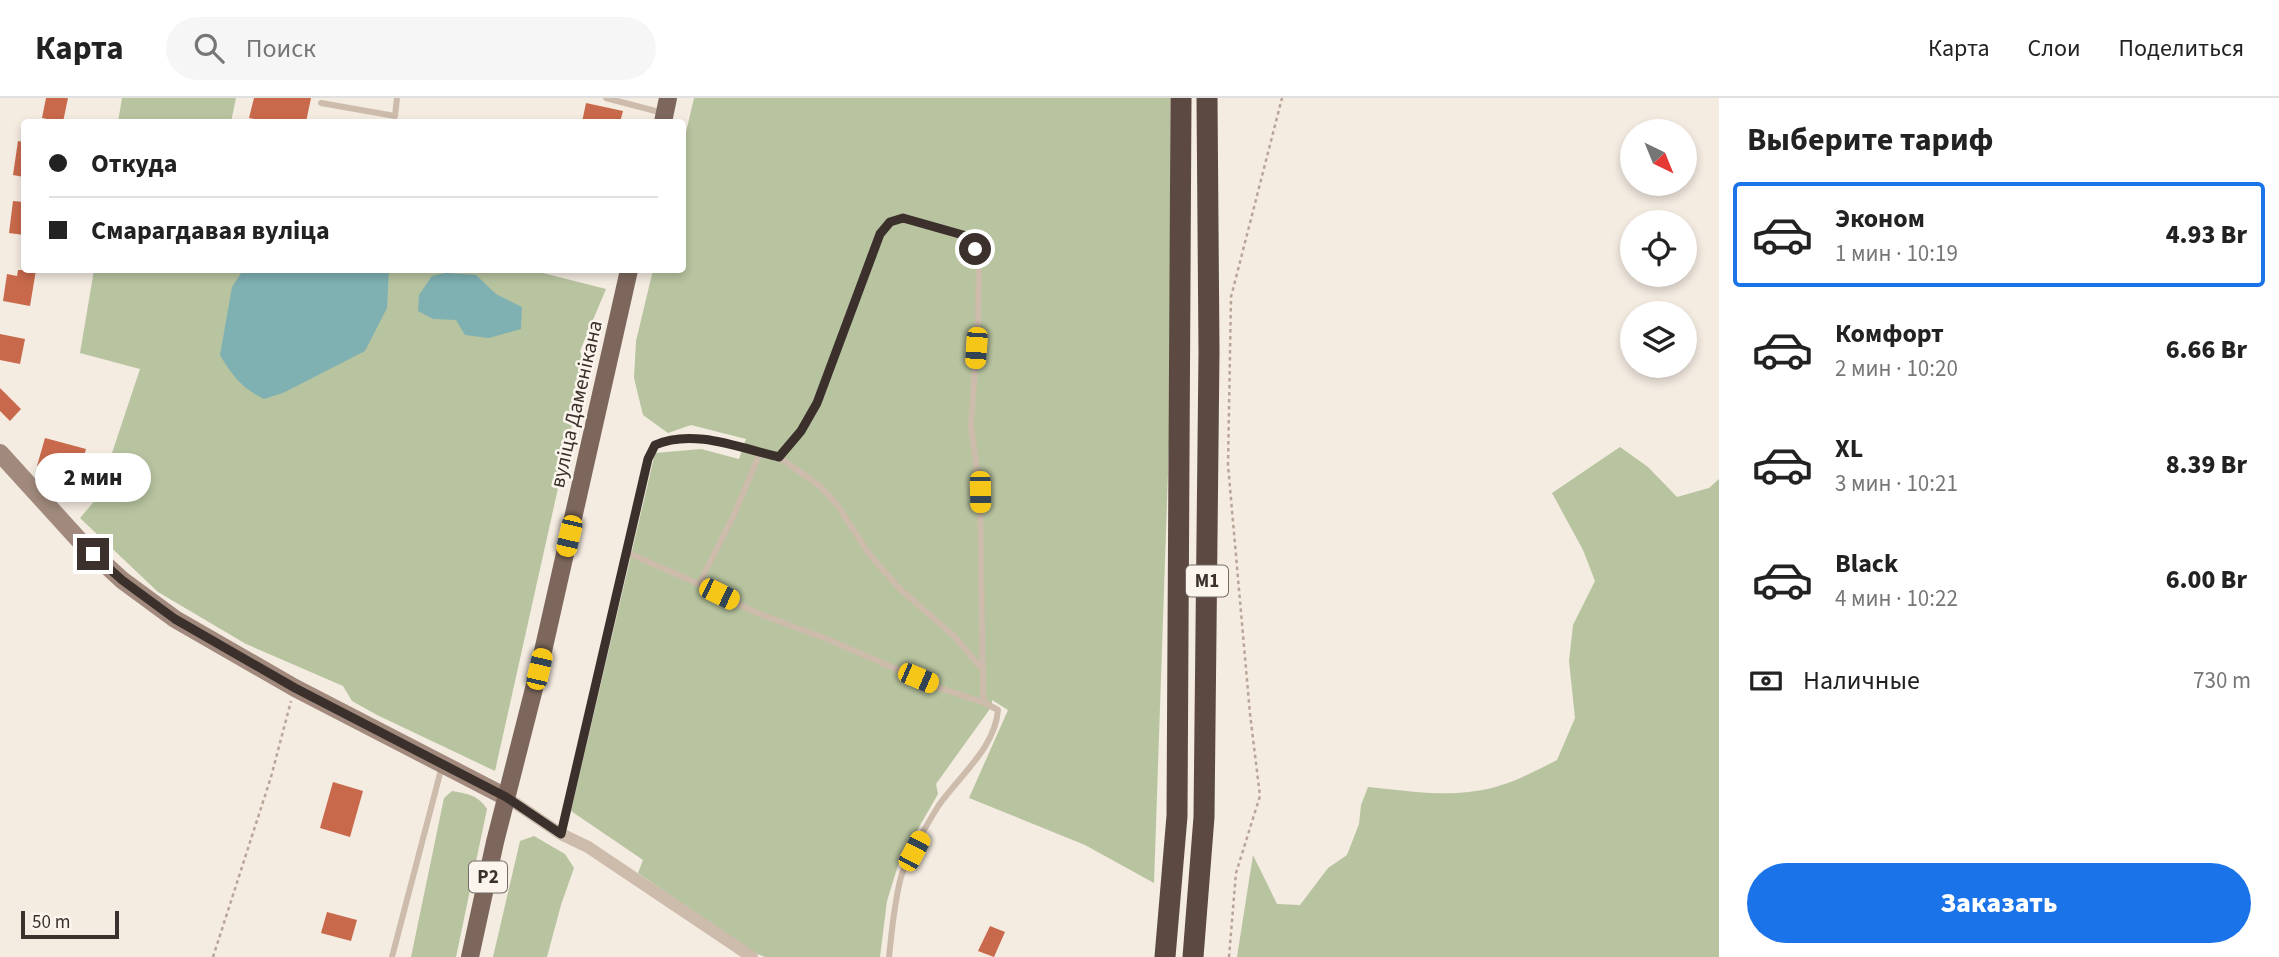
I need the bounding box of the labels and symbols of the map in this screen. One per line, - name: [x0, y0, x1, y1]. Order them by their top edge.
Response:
- north arrow: [1620, 119, 1698, 196]
- route start: [959, 233, 991, 265]
- street label: вуліца Даменікана: [542, 317, 610, 491]
- car: [965, 326, 988, 370]
- callout: 2 мин: [35, 452, 151, 502]
- car: [970, 471, 991, 513]
- car: [555, 513, 584, 559]
- route end: [77, 538, 109, 570]
- road number: М1: [1186, 566, 1228, 596]
- car: [696, 575, 743, 613]
- car: [525, 646, 554, 692]
- car: [895, 660, 942, 696]
- car: [895, 828, 934, 874]
- road number: Р2: [469, 862, 507, 892]
- scale bar: [21, 908, 119, 940]

